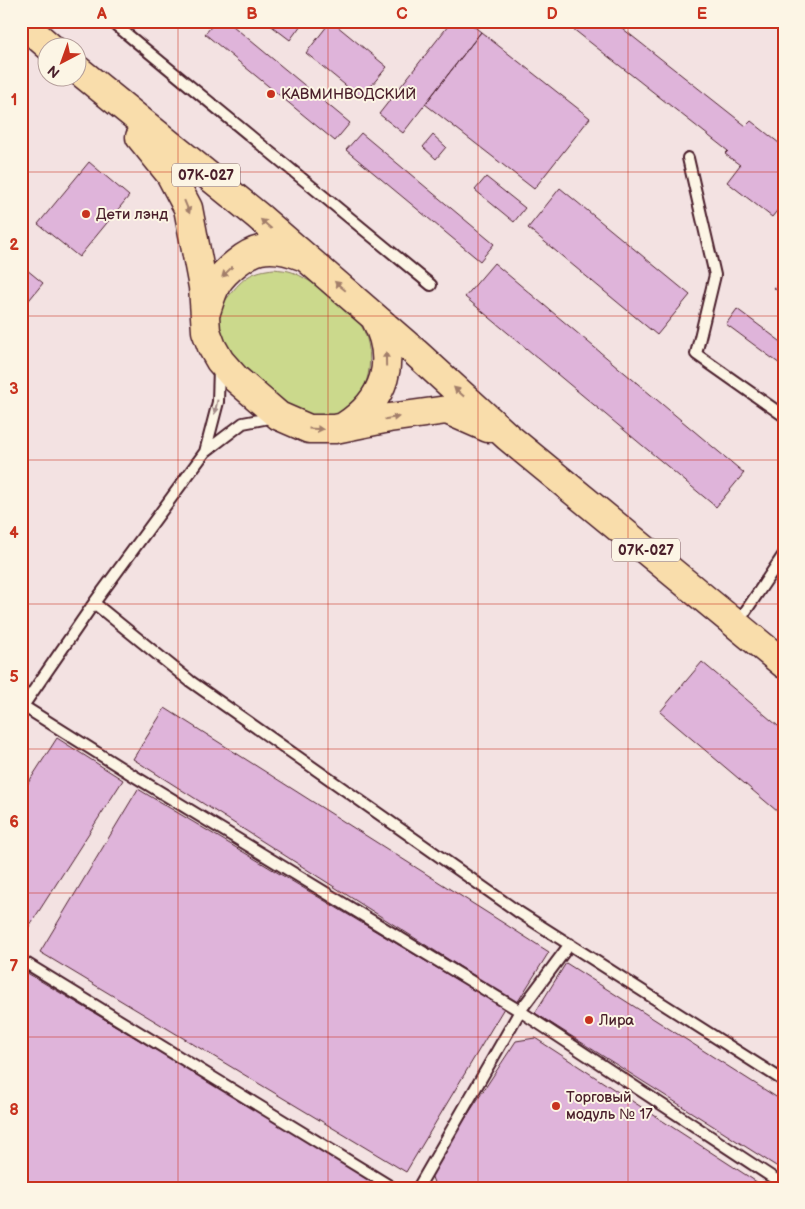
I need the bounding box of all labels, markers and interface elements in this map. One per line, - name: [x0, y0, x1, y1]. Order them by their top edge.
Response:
- text: A: [96, 5, 107, 24]
- text: B: [246, 5, 258, 24]
- text: C: [396, 5, 408, 24]
- text: D: [546, 5, 558, 24]
- text: E: [697, 5, 707, 24]
- north arrow: [38, 38, 88, 88]
- text: N: [44, 62, 63, 81]
- place label: КАВМИНВОДСКИЙ: [281, 85, 416, 104]
- marker: КАВМИНВОДСКИЙ: [265, 88, 277, 100]
- text: 1: [11, 91, 17, 110]
- road number: 07К-027: [172, 164, 240, 186]
- one-way arrow: [183, 200, 191, 214]
- place label: Дети лэнд: [96, 205, 168, 224]
- marker: Дети лэнд: [80, 208, 92, 220]
- one-way arrow: [260, 218, 273, 229]
- text: 2: [9, 236, 19, 255]
- one-way arrow: [222, 266, 234, 278]
- one-way arrow: [333, 281, 346, 292]
- one-way arrow: [382, 351, 390, 367]
- text: 3: [9, 380, 19, 399]
- one-way arrow: [454, 386, 466, 398]
- one-way arrow: [212, 399, 220, 415]
- one-way arrow: [385, 414, 401, 422]
- one-way arrow: [308, 425, 324, 433]
- text: 4: [9, 524, 19, 543]
- road number: 07К-027: [612, 538, 680, 562]
- text: 5: [9, 668, 19, 687]
- text: 6: [9, 813, 19, 832]
- text: 7: [10, 957, 19, 976]
- place label: Лира: [598, 1011, 634, 1030]
- marker: Лира: [583, 1014, 595, 1026]
- place label: Торговый модуль № 17: [566, 1088, 653, 1124]
- marker: Торговый модуль № 17: [550, 1100, 562, 1112]
- text: 8: [9, 1101, 19, 1120]

